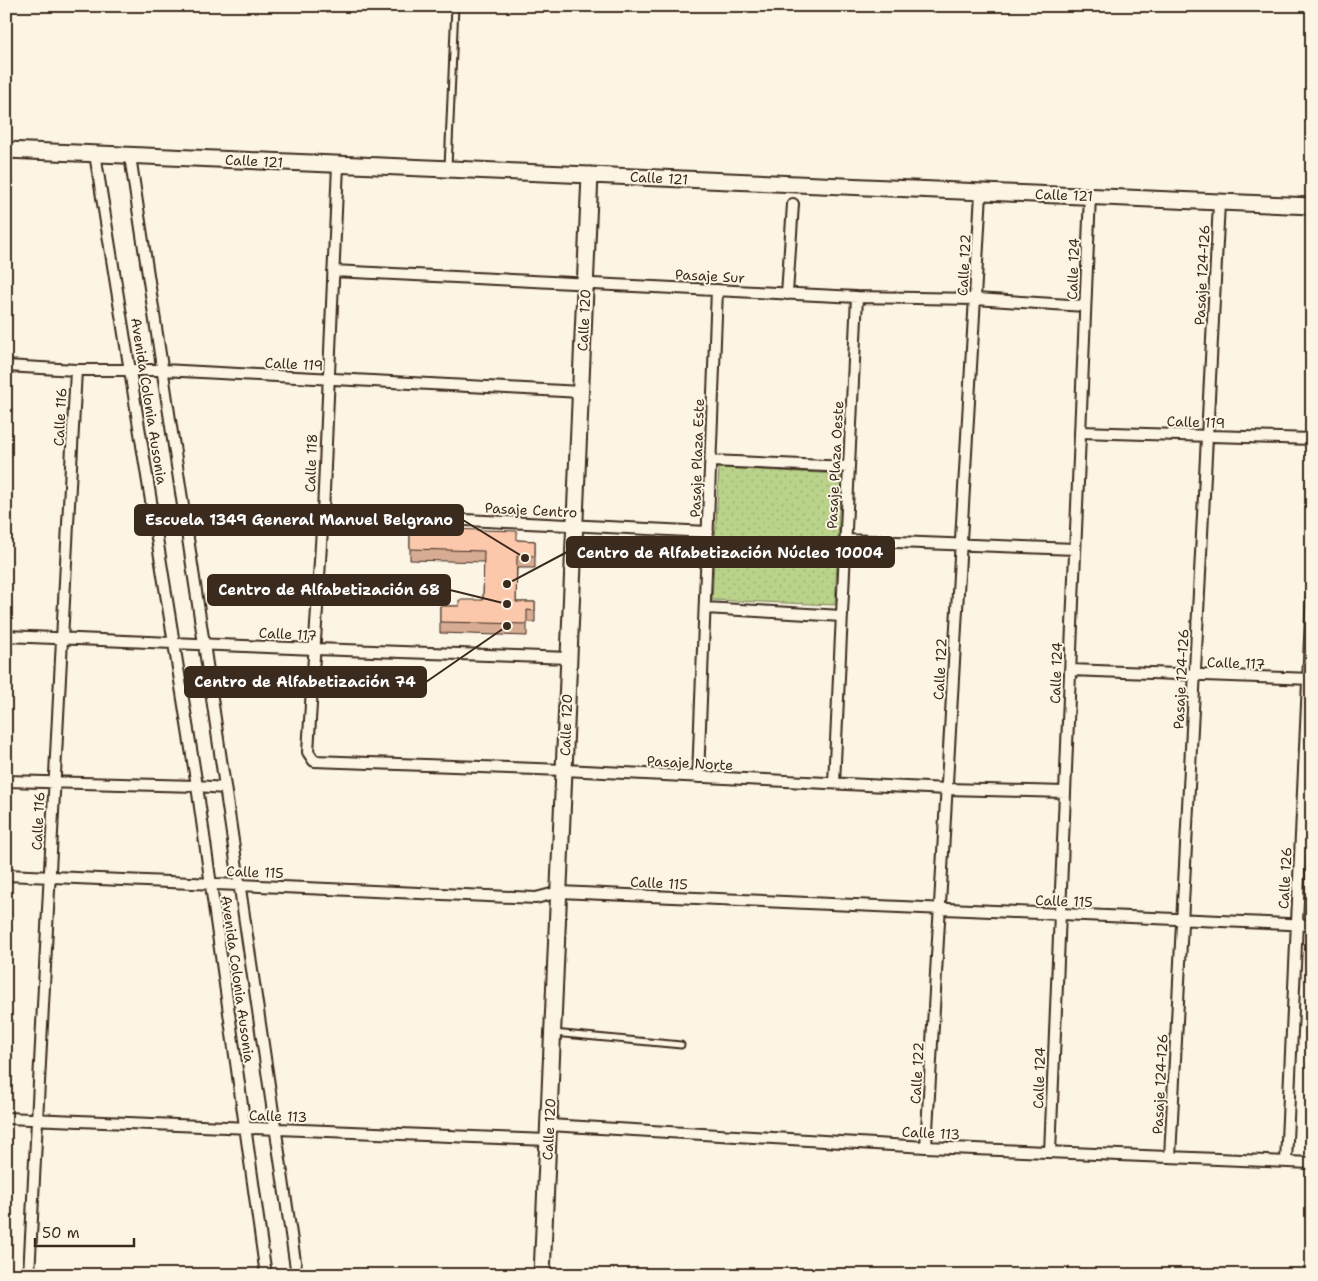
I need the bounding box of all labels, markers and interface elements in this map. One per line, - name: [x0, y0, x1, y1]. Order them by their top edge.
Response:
- street label: Calle 121: [225, 150, 283, 172]
- street label: Calle 121: [630, 167, 688, 189]
- street label: Calle 121: [1035, 185, 1093, 205]
- street label: Pasaje 124-126: [1190, 224, 1214, 326]
- street label: Calle 122: [953, 234, 975, 296]
- street label: Calle 124: [1063, 238, 1083, 300]
- street label: Pasaje Sur: [675, 265, 746, 287]
- street label: Calle 120: [573, 288, 595, 352]
- street label: Avenida Colonia Ausonia: [127, 316, 171, 486]
- street label: Calle 119: [264, 353, 324, 375]
- street label: Calle 116: [49, 387, 71, 447]
- street label: Pasaje Plaza Este: [686, 398, 708, 518]
- street label: Pasaje Plaza Oeste: [823, 400, 847, 530]
- street label: Calle 119: [1166, 412, 1226, 432]
- street label: Calle 118: [301, 433, 321, 493]
- street label: Pasaje Centro: [484, 499, 578, 521]
- callout: Escuela 1349 General Manuel Belgrano: [135, 505, 463, 535]
- text: Escuela 1349 General Manuel Belgrano: [145, 510, 453, 530]
- callout: Centro de Alfabetización Núcleo 10004: [567, 537, 894, 567]
- text: Centro de Alfabetización Núcleo 10004: [577, 543, 884, 563]
- callout: Centro de Alfabetización 68: [208, 575, 450, 605]
- text: Centro de Alfabetización 68: [218, 580, 440, 600]
- street label: Calle 117: [258, 623, 318, 645]
- street label: Pasaje 124-126: [1169, 628, 1193, 730]
- street label: Calle 122: [929, 638, 951, 700]
- street label: Calle 124: [1046, 642, 1066, 704]
- street label: Calle 117: [1207, 653, 1265, 673]
- callout: Centro de Alfabetización 74: [185, 667, 426, 697]
- text: Centro de Alfabetización 74: [194, 672, 416, 692]
- street label: Calle 120: [556, 694, 576, 756]
- street label: Pasaje Norte: [646, 752, 734, 774]
- street label: Calle 116: [27, 791, 49, 851]
- street label: Calle 126: [1274, 846, 1296, 910]
- street label: Calle 115: [226, 862, 284, 882]
- street label: Calle 115: [630, 873, 688, 893]
- street label: Calle 115: [1035, 891, 1093, 911]
- street label: Avenida Colonia Ausonia: [217, 894, 259, 1064]
- street label: Pasaje 124-126: [1148, 1033, 1172, 1135]
- street label: Calle 122: [906, 1042, 928, 1104]
- street label: Calle 124: [1029, 1047, 1049, 1109]
- street label: Calle 120: [538, 1097, 560, 1161]
- street label: Calle 113: [249, 1106, 307, 1126]
- street label: Calle 113: [901, 1122, 961, 1144]
- scale bar: [35, 1216, 134, 1248]
- text: 50 m: [42, 1223, 80, 1243]

